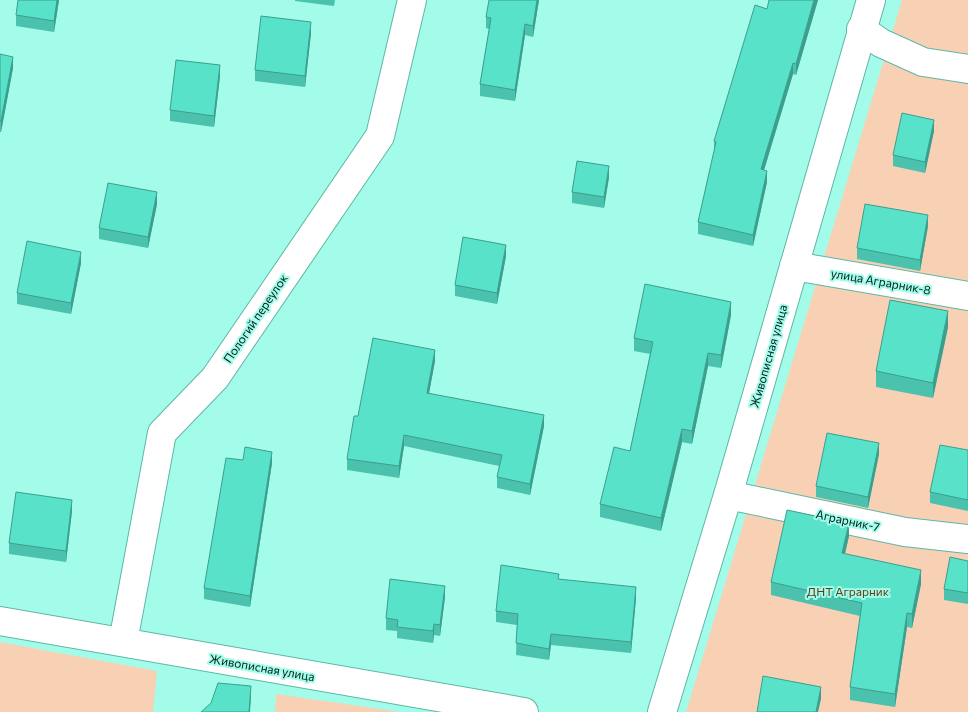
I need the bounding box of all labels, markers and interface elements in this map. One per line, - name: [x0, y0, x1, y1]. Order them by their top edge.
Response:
- street label: улица Аграрник-8: [830, 265, 932, 297]
- street label: Пологий переулок: [220, 270, 290, 365]
- street label: Живописная улица: [747, 303, 789, 409]
- street label: Аграрник-7: [815, 506, 881, 534]
- park label: ДНТ Аграрник: [807, 584, 890, 598]
- street label: Живописная улица: [208, 651, 316, 683]

